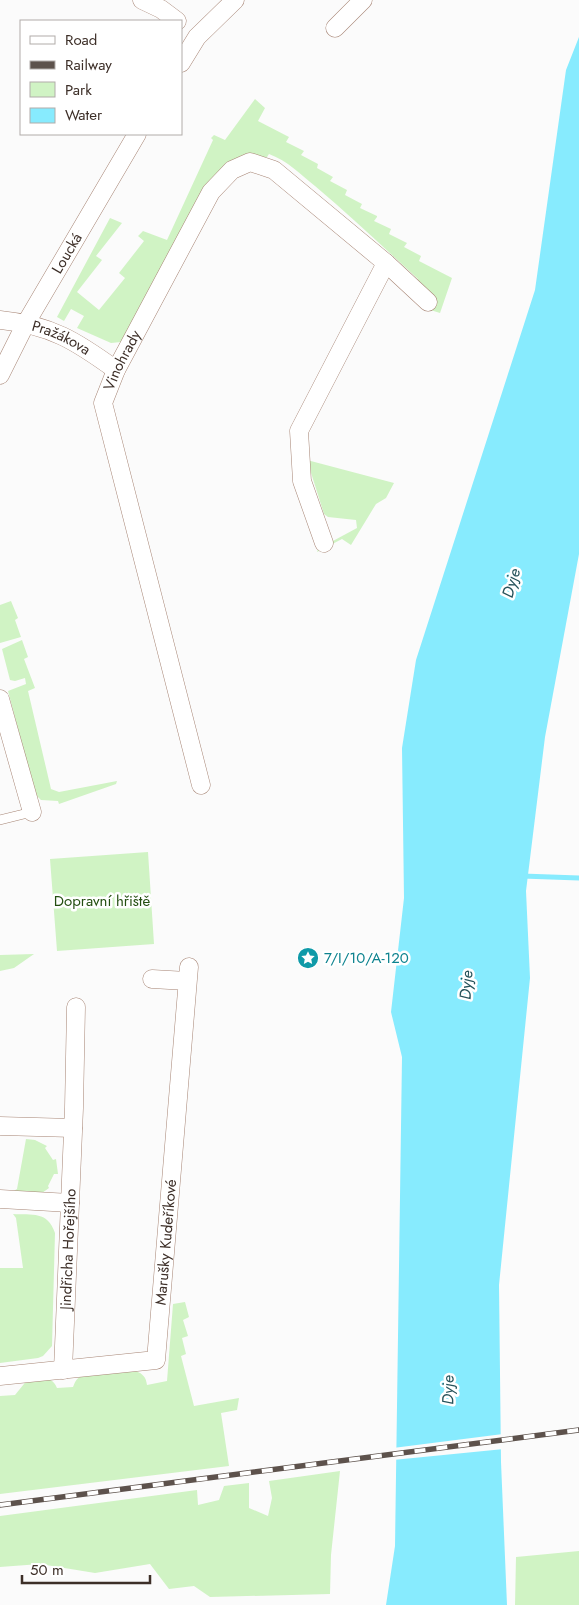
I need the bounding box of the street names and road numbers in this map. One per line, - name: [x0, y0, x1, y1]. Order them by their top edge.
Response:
- street label: Loucká: [46, 229, 88, 278]
- street label: Pražákova: [29, 315, 95, 360]
- street label: Vinohrady: [98, 326, 147, 394]
- street label: Marušky Kudeříkové: [150, 1178, 182, 1306]
- street label: Jindřicha Hořejšího: [54, 1188, 82, 1312]

